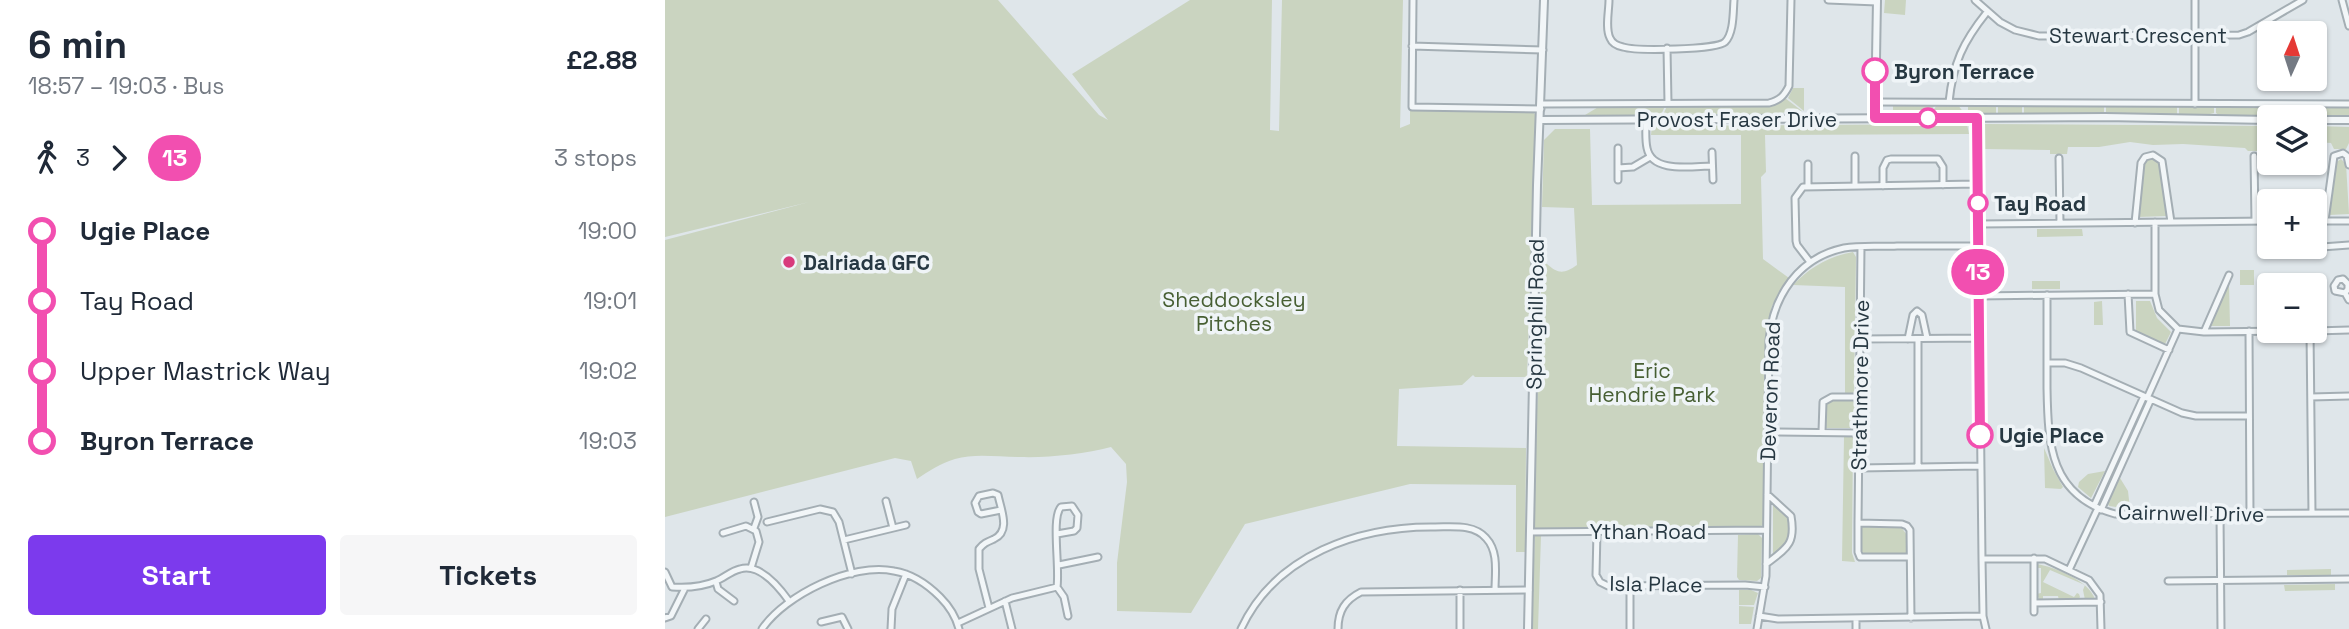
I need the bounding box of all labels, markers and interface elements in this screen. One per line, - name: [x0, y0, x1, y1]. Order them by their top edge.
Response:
- text: 6 min: [28, 21, 127, 69]
- north arrow: [2257, 21, 2327, 91]
- map controls: [2257, 21, 2327, 343]
- street label: Stewart Crescent: [2049, 22, 2227, 49]
- text: £2.88: [566, 43, 637, 77]
- marker: Byron Terrace: [1862, 58, 1888, 84]
- place label: Byron Terrace: [1894, 58, 2035, 85]
- text: 18:57 – 19:03 · Bus: [28, 71, 224, 101]
- button: layers: [2257, 105, 2327, 175]
- street label: Provost Fraser Drive: [1637, 106, 1837, 133]
- unlabelled marker: [1918, 108, 1938, 128]
- icon: walk: [28, 139, 66, 177]
- icon: forward: [100, 139, 138, 177]
- text: 13: [162, 142, 187, 173]
- text: 3: [76, 143, 90, 173]
- text: 3 stops: [554, 143, 637, 173]
- button: +: [2257, 189, 2327, 259]
- place label: Tay Road: [1994, 190, 2086, 217]
- marker: Tay Road: [1968, 193, 1988, 213]
- text: Ugie Place: [80, 214, 210, 248]
- text: 19:00: [578, 216, 637, 246]
- street label: Springhill Road: [1520, 238, 1550, 390]
- place label: Dalriada GFC: [803, 249, 930, 276]
- line badge: 13: [1947, 249, 2009, 295]
- marker: Dalriada GFC: [781, 254, 797, 270]
- text: 13: [1965, 256, 1991, 287]
- button: −: [2257, 273, 2327, 343]
- text: Tay Road: [80, 284, 194, 318]
- text: 19:01: [583, 286, 637, 316]
- park label: Sheddocksley Pitches: [1162, 286, 1306, 337]
- street label: Strathmore Drive: [1845, 299, 1875, 471]
- street label: Deveron Road: [1754, 321, 1786, 461]
- text: Upper Mastrick Way: [80, 354, 331, 388]
- text: 19:02: [579, 356, 637, 386]
- park label: Eric Hendrie Park: [1588, 357, 1716, 408]
- marker: Ugie Place: [1967, 422, 1993, 448]
- place label: Ugie Place: [1999, 422, 2104, 449]
- text: Byron Terrace: [80, 424, 254, 458]
- text: 19:03: [579, 426, 637, 456]
- street label: Cairnwell Drive: [2118, 498, 2264, 528]
- street label: Ythan Road: [1590, 518, 1706, 545]
- button: Start: [28, 535, 326, 615]
- button: Tickets: [340, 535, 637, 615]
- street label: Isla Place: [1609, 570, 1703, 598]

